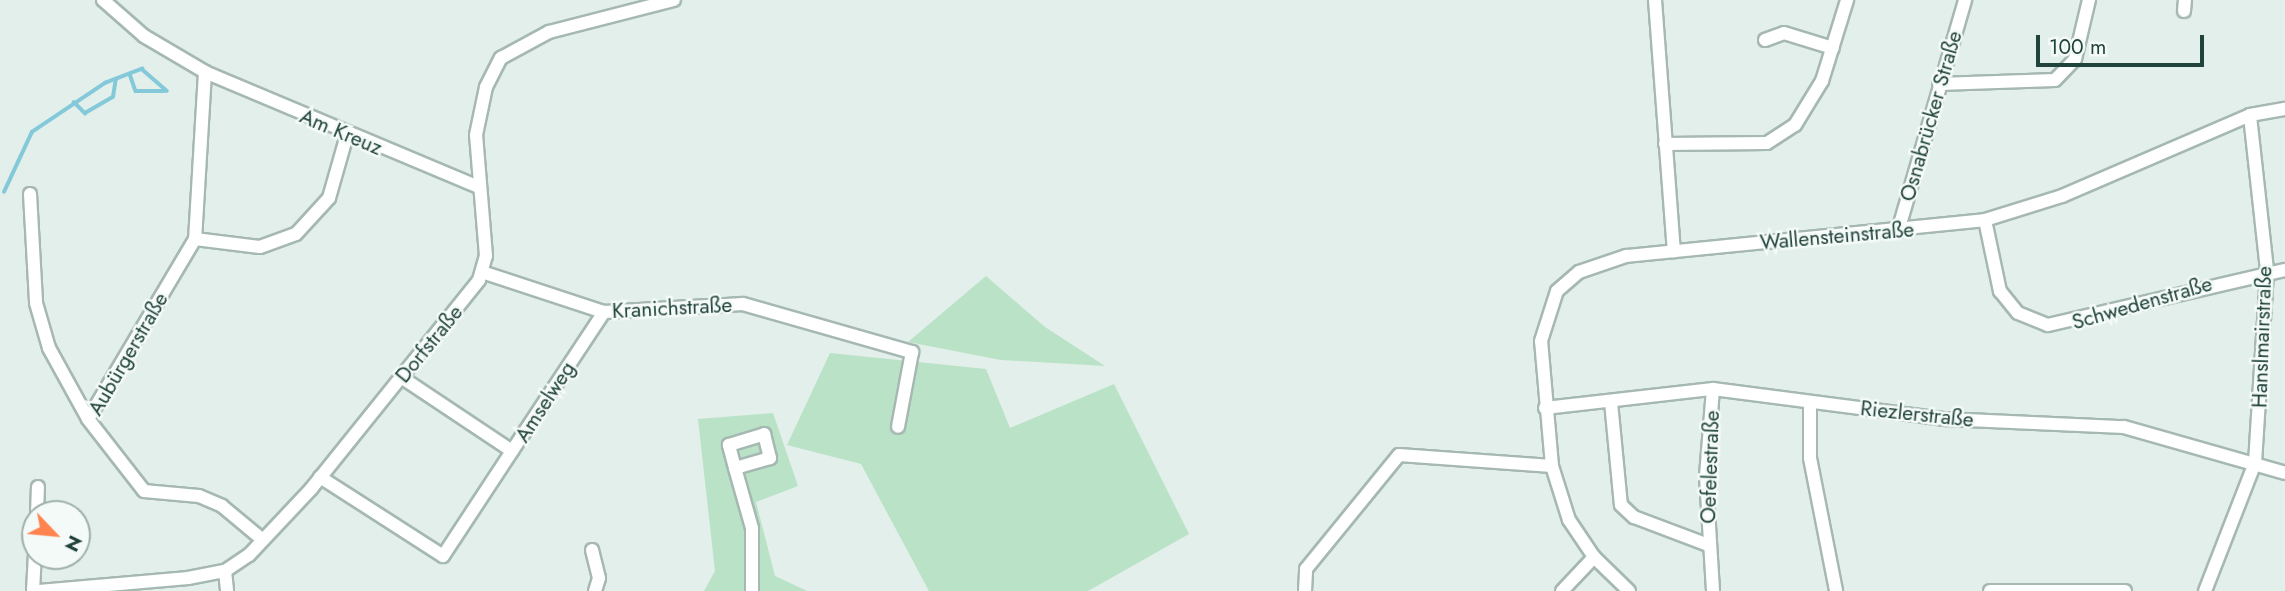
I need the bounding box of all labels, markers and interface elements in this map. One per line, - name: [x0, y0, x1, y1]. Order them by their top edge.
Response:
- scale bar: [2040, 21, 2208, 65]
- street label: Osnabrücker Straße: [1895, 28, 1967, 204]
- text: 100 m: [2049, 32, 2106, 62]
- street label: Am Kreuz: [296, 103, 386, 161]
- street label: Wallensteinstraße: [1759, 217, 1915, 255]
- street label: Hanslmairstraße: [2247, 266, 2277, 408]
- street label: Schwedenstraße: [2069, 271, 2215, 335]
- street label: Aubürgerstraße: [83, 288, 173, 420]
- street label: Kranichstraße: [611, 292, 733, 324]
- street label: Dorfstraße: [390, 300, 468, 388]
- street label: Amselweg: [510, 357, 580, 447]
- street label: Riezlerstraße: [1859, 396, 1975, 432]
- street label: Oefelestraße: [1695, 410, 1725, 524]
- north arrow: [21, 500, 91, 570]
- text: N: [58, 531, 89, 556]

